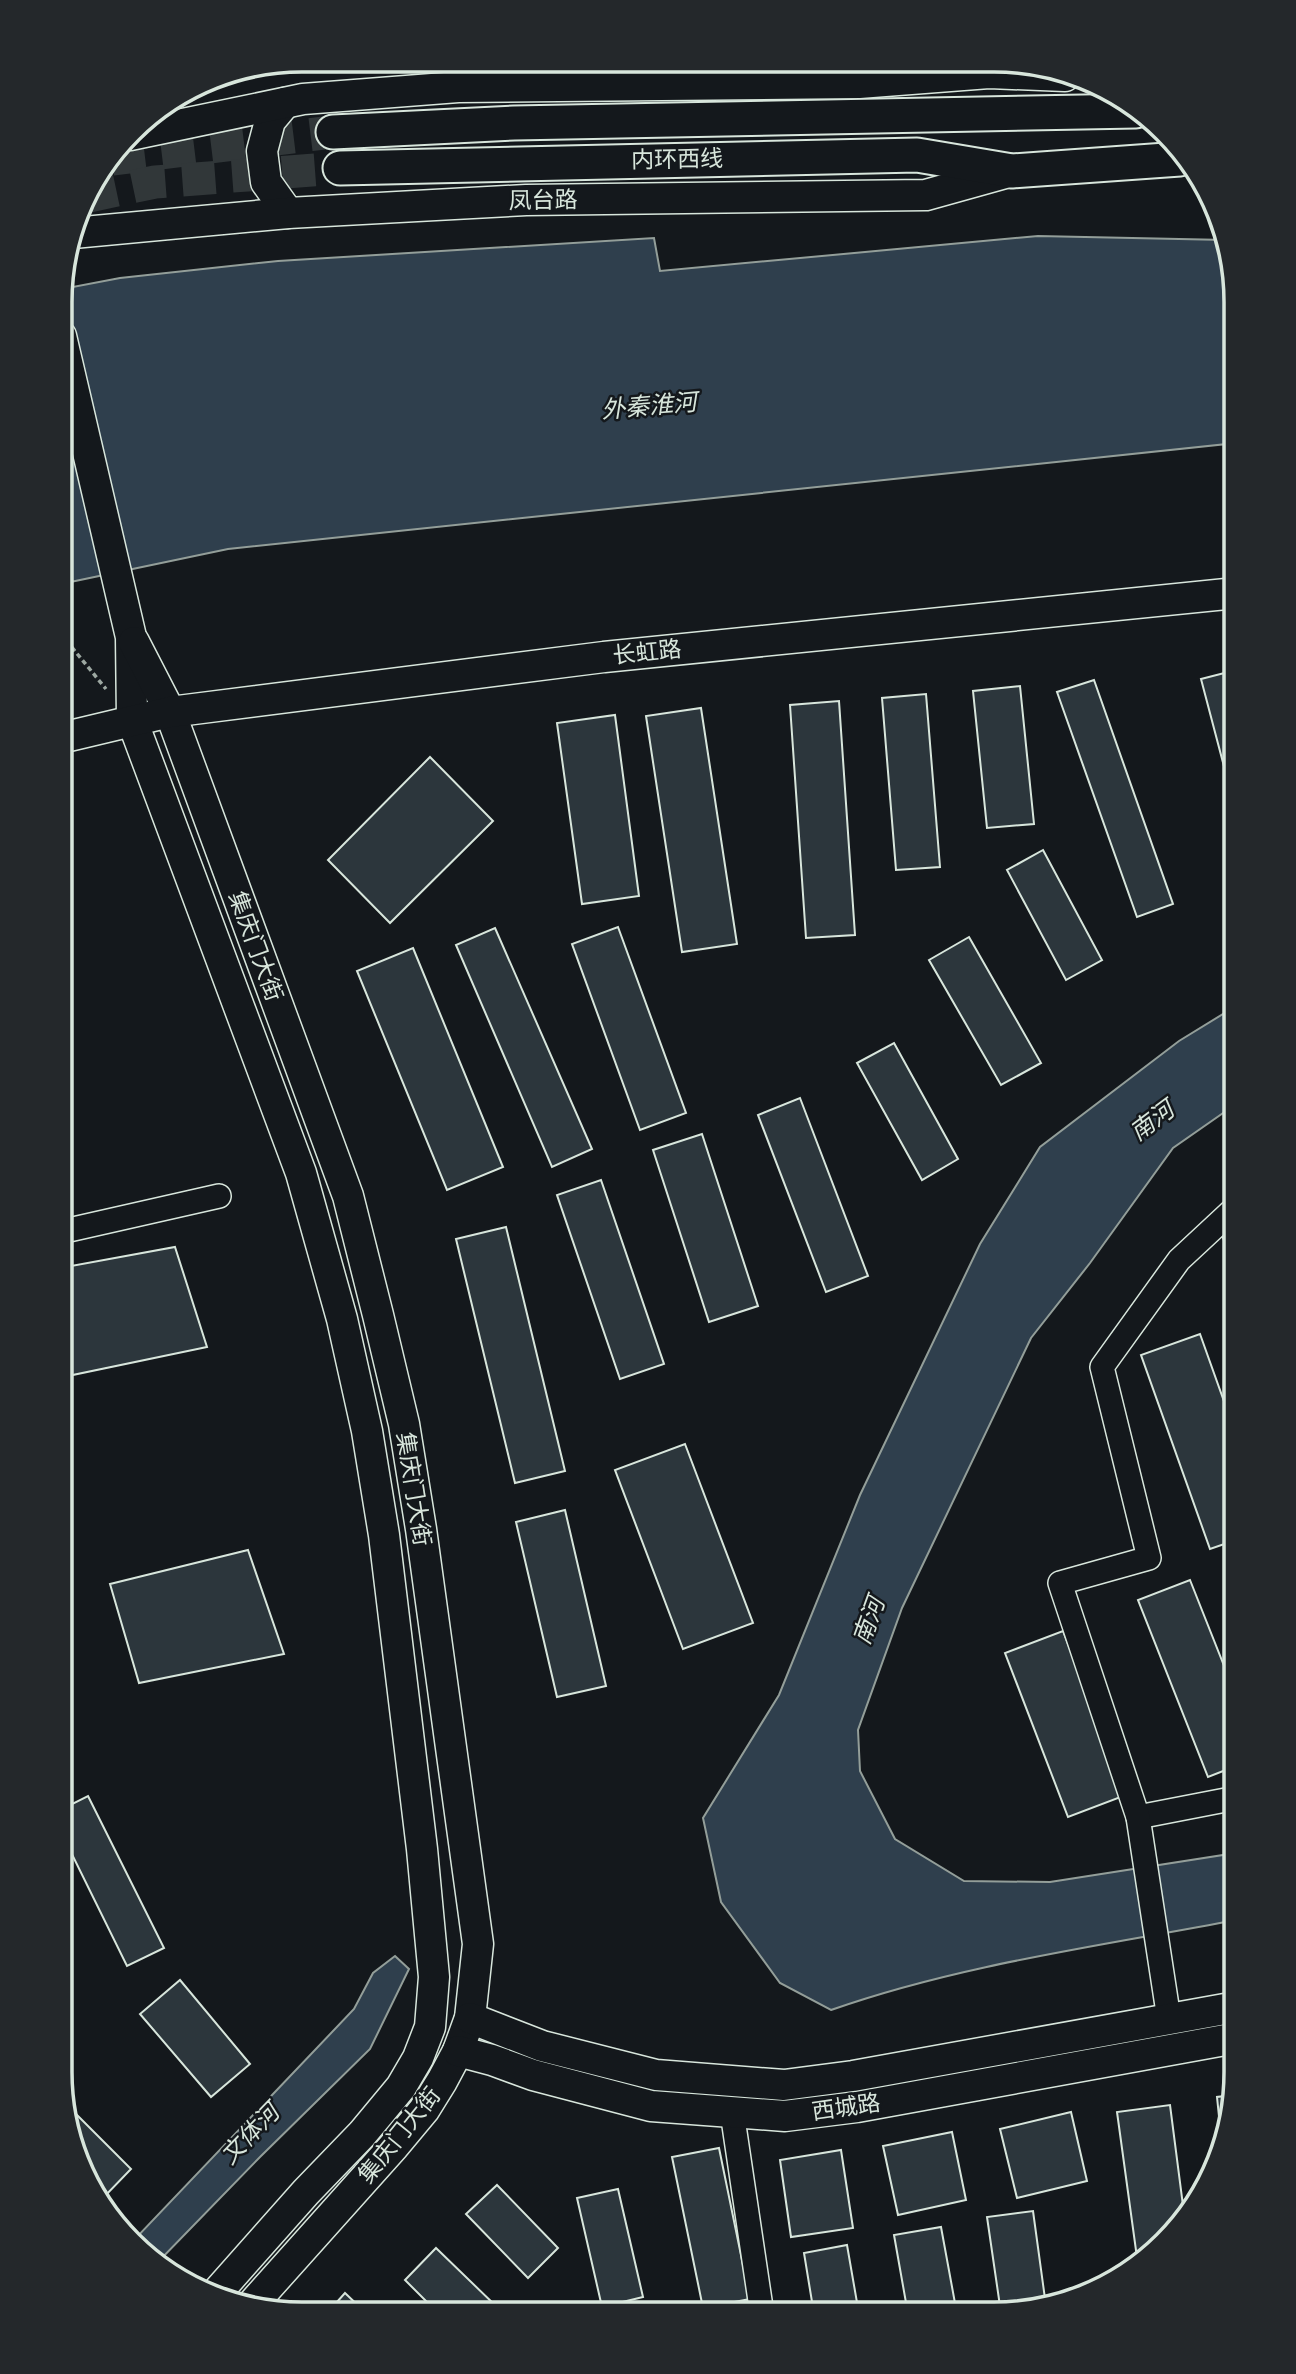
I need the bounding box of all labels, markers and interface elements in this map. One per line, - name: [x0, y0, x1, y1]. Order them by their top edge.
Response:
- street label: 内环西线: [631, 144, 723, 174]
- street label: 凤台路: [508, 185, 578, 215]
- water label: 外秦淮河: [600, 388, 702, 424]
- street label: 长虹路: [611, 634, 683, 670]
- street label: 集庆门大街: [223, 887, 289, 1005]
- water label: 南河: [1124, 1093, 1183, 1147]
- street label: 集庆门大街: [391, 1430, 437, 1548]
- water label: 南河: [848, 1590, 892, 1648]
- street label: 集庆门大街: [352, 2082, 446, 2188]
- street label: 西城路: [810, 2088, 882, 2126]
- water label: 文体河: [215, 2096, 288, 2170]

